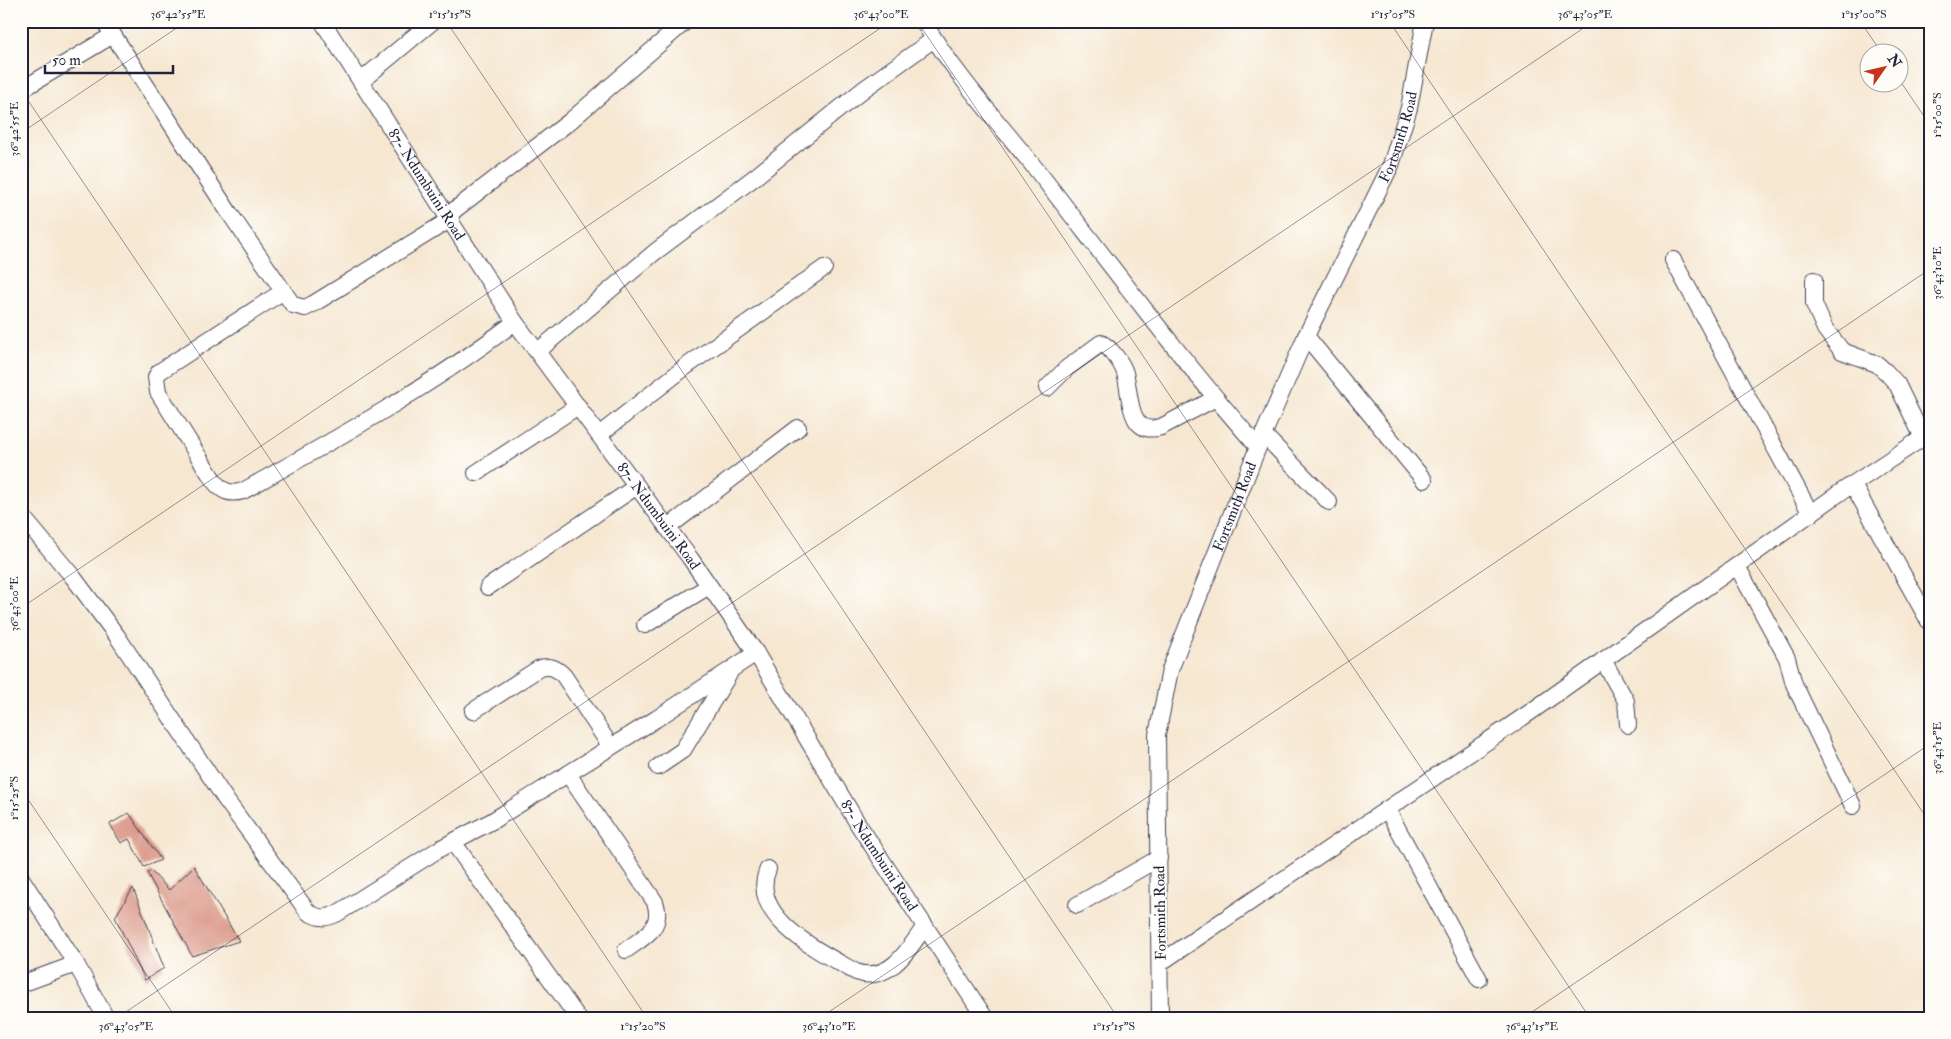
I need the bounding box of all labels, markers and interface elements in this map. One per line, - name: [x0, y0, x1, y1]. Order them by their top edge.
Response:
- text: 36°42'55"E: [151, 7, 206, 22]
- text: 1°15'15"S: [429, 7, 471, 22]
- text: 36°43'00"E: [853, 7, 909, 22]
- text: 1°15'05"S: [1371, 7, 1415, 22]
- text: 36°43'05"E: [1558, 7, 1613, 22]
- text: 1°15'00"S: [1841, 7, 1887, 22]
- scale bar: [45, 42, 172, 74]
- north arrow: [1858, 42, 1908, 92]
- text: N: [1883, 50, 1905, 71]
- text: 50 m: [52, 51, 81, 70]
- street label: Fortsmith Road: [1375, 89, 1422, 186]
- text: 1°15'00"S: [1930, 92, 1945, 138]
- text: 36°42'55"E: [7, 101, 22, 156]
- street label: 87- Ndumbuini Road: [384, 125, 469, 244]
- text: 36°43'10"E: [1930, 246, 1945, 300]
- street label: 87- Ndumbuini Road: [612, 459, 705, 574]
- street label: Fortsmith Road: [1209, 459, 1261, 554]
- text: 36°43'00"E: [7, 576, 22, 632]
- text: 36°43'15"E: [1930, 721, 1945, 774]
- text: 1°15'25"S: [7, 776, 22, 820]
- street label: 87- Ndumbuini Road: [836, 797, 922, 915]
- street label: Fortsmith Road: [1150, 865, 1171, 960]
- text: 36°43'05"E: [99, 1019, 154, 1034]
- text: 1°15'20"S: [620, 1019, 666, 1034]
- text: 36°43'10"E: [802, 1019, 856, 1034]
- text: 1°15'15"S: [1093, 1019, 1135, 1034]
- text: 36°43'15"E: [1506, 1019, 1559, 1034]

